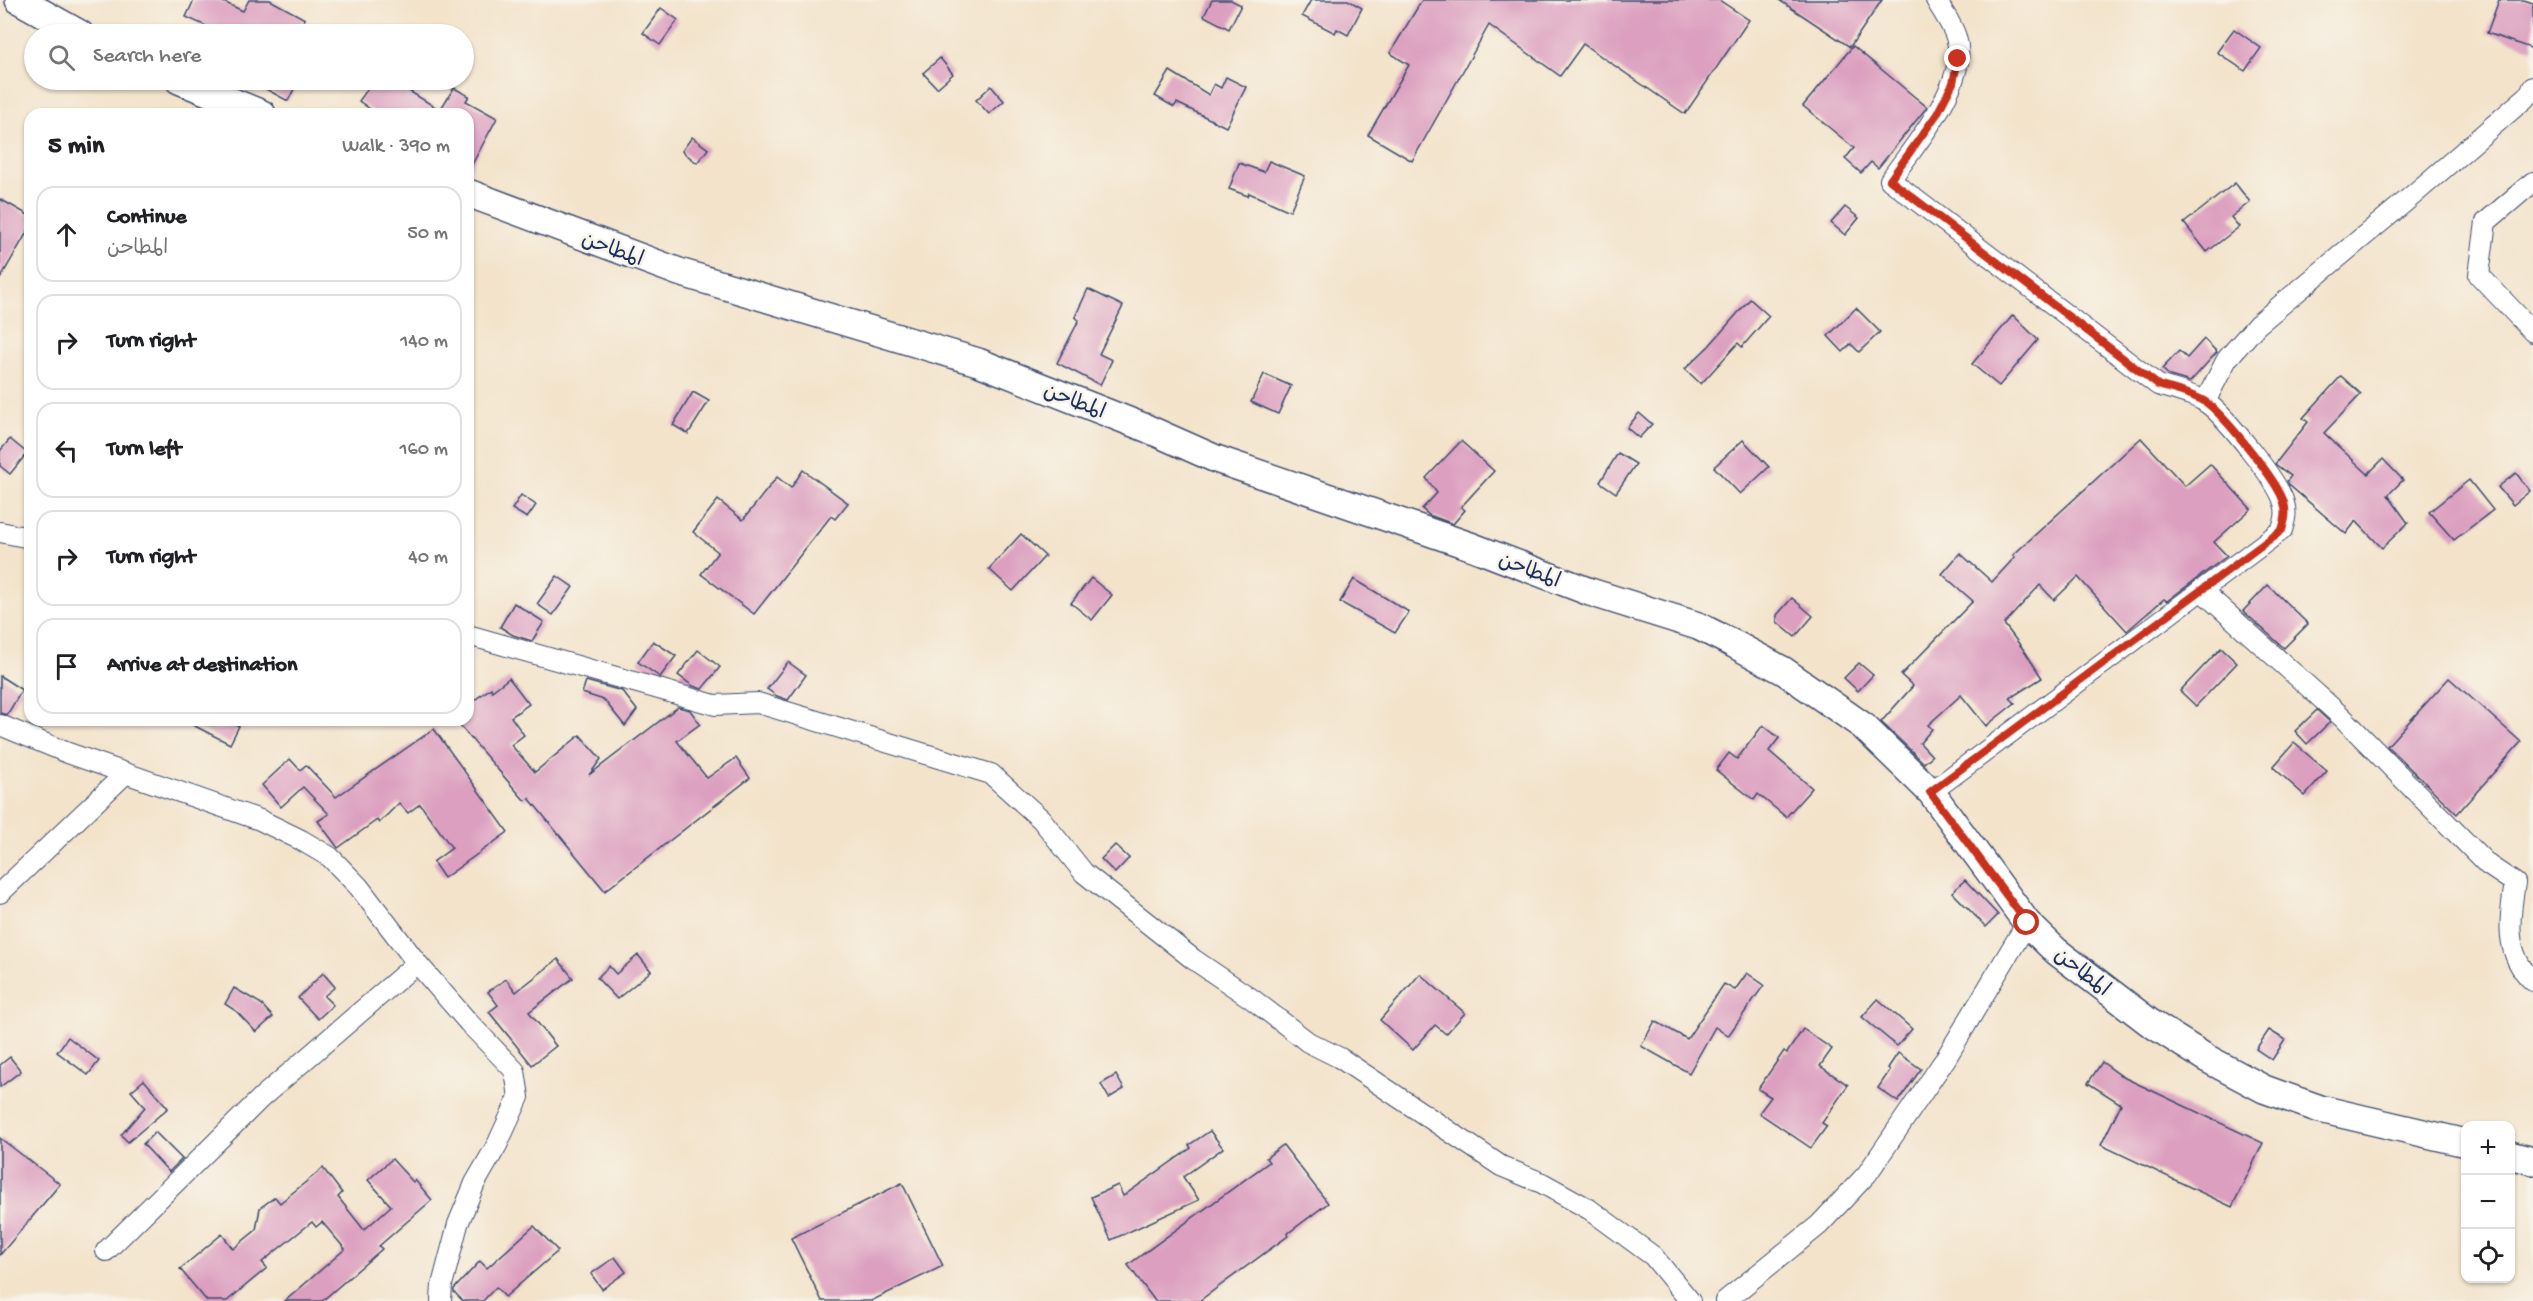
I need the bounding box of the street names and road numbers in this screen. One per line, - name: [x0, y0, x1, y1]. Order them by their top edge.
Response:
- street label: المطاحن: [577, 229, 646, 274]
- street label: المطاحن: [1039, 380, 1108, 426]
- street label: المطاحن: [1494, 549, 1563, 595]
- street label: المطاحن: [2048, 944, 2114, 1003]

